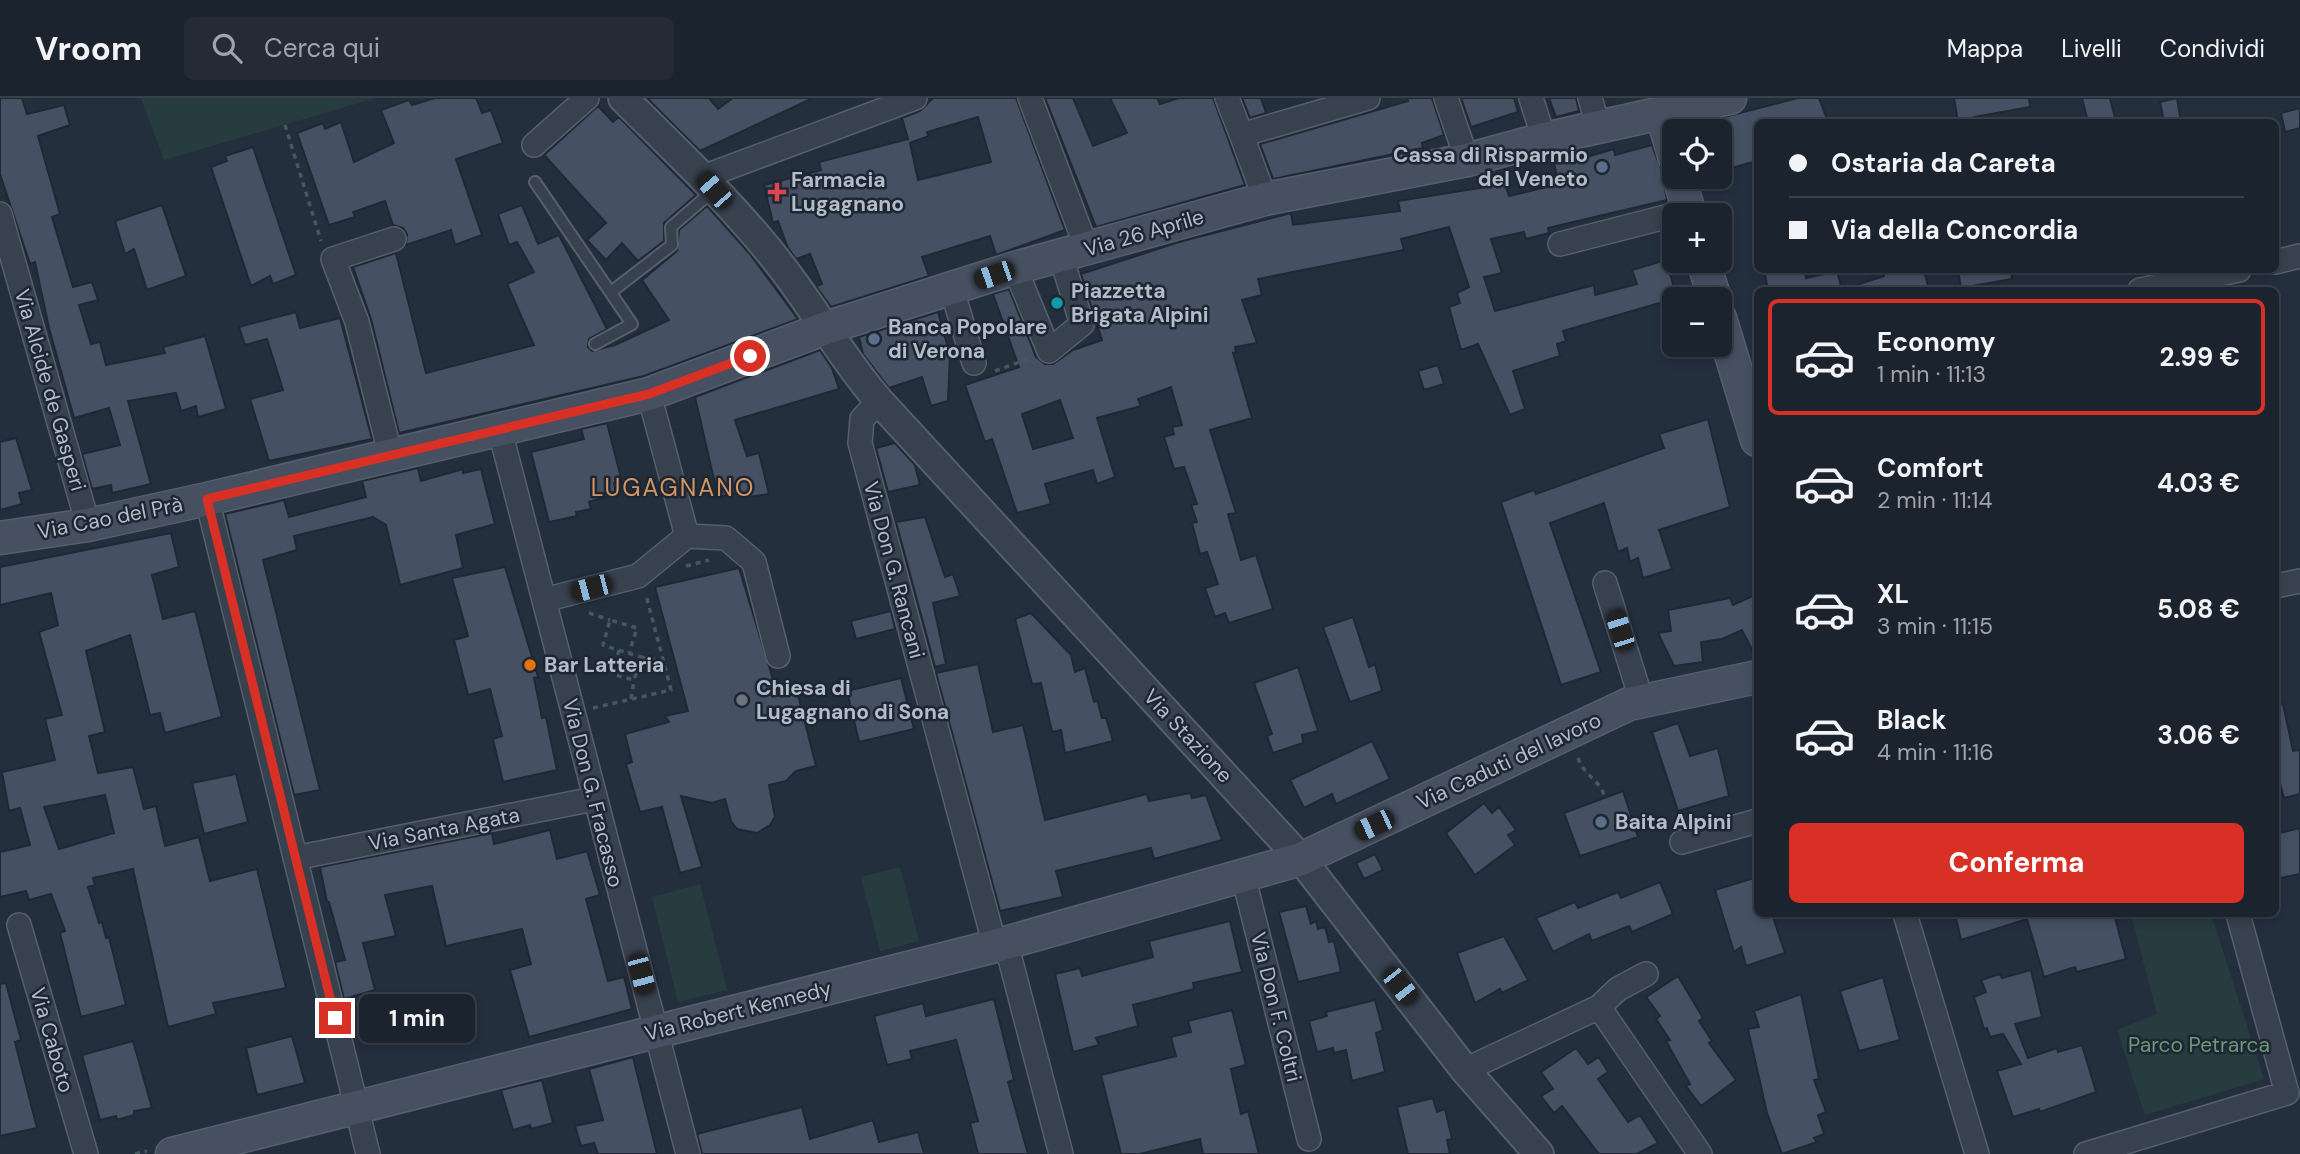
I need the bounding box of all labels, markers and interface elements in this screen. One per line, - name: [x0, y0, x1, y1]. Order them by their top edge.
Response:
- search box: [184, 17, 674, 80]
- text: Vroom: [35, 27, 142, 70]
- icon: search: [208, 29, 246, 67]
- text: Cerca qui: [264, 31, 380, 65]
- text: Mappa: [1947, 33, 2023, 64]
- text: Livelli: [2061, 33, 2122, 64]
- text: Condividi: [2160, 33, 2265, 64]
- map controls: [1662, 119, 1732, 357]
- button: locate: [1662, 119, 1732, 189]
- place label: Cassa di Risparmio del Veneto: [1393, 141, 1588, 193]
- text: Ostaria da Careta: [1831, 146, 2056, 180]
- marker: Cassa di Risparmio del Veneto: [1594, 159, 1610, 175]
- place label: Farmacia Lugagnano: [791, 166, 904, 218]
- car: [693, 167, 736, 213]
- marker: Farmacia Lugagnano: [769, 184, 785, 200]
- street label: Via 26 Aprile: [1081, 203, 1207, 263]
- button: +: [1662, 203, 1732, 273]
- text: Via della Concordia: [1831, 213, 2078, 247]
- car: [971, 258, 1018, 292]
- place label: Piazzetta Brigata Alpini: [1071, 277, 1209, 329]
- street label: Via Alcide de Gasperi: [8, 286, 92, 494]
- button: −: [1662, 287, 1732, 357]
- marker: Piazzetta Brigata Alpini: [1049, 295, 1065, 311]
- place label: Banca Popolare di Verona: [888, 313, 1047, 365]
- text: Economy: [1877, 325, 1995, 359]
- icon: car: [1793, 326, 1856, 389]
- marker: Banca Popolare di Verona: [866, 331, 882, 347]
- route start: [734, 340, 766, 372]
- text: 2.99 €: [2160, 340, 2240, 374]
- text: 1 min · 11:13: [1877, 359, 1986, 389]
- text: Comfort: [1877, 451, 1983, 485]
- icon: car: [1793, 452, 1856, 515]
- text: 4.03 €: [2157, 466, 2240, 500]
- district label: LUGAGNANO: [591, 472, 755, 503]
- street label: Via Don G. Rancani: [857, 478, 931, 662]
- text: 2 min · 11:14: [1877, 485, 1993, 515]
- street label: Via Cao del Prà: [35, 490, 185, 546]
- car: [568, 572, 615, 604]
- text: XL: [1877, 577, 1909, 611]
- icon: car: [1793, 578, 1856, 641]
- text: 5.08 €: [2157, 592, 2240, 626]
- car: [1604, 607, 1637, 653]
- text: 3 min · 11:15: [1877, 611, 1993, 641]
- place label: Bar Latteria: [544, 651, 664, 679]
- marker: Bar Latteria: [522, 657, 538, 673]
- place label: Chiesa di Lugagnano di Sona: [756, 674, 949, 726]
- street label: Via Stazione: [1137, 683, 1239, 789]
- marker: Chiesa di Lugagnano di Sona: [734, 692, 750, 708]
- street label: Via Don G. Fracasso: [556, 696, 630, 890]
- text: Black: [1877, 703, 1947, 737]
- icon: car: [1793, 704, 1856, 767]
- street label: Via Caduti del lavoro: [1412, 706, 1606, 816]
- text: 3.06 €: [2157, 718, 2240, 752]
- text: 4 min · 11:16: [1877, 737, 1994, 767]
- street label: Via Santa Agata: [366, 801, 522, 857]
- car: [1351, 807, 1398, 843]
- place label: Baita Alpini: [1615, 808, 1732, 836]
- marker: Baita Alpini: [1593, 814, 1609, 830]
- button: Conferma: [1789, 823, 2244, 903]
- street label: Via Don F. Coltri: [1244, 929, 1308, 1085]
- car: [626, 951, 657, 997]
- car: [1379, 963, 1422, 1009]
- street label: Via Robert Kennedy: [642, 974, 835, 1048]
- street label: Via Caboto: [24, 984, 80, 1096]
- callout: 1 min: [360, 993, 475, 1042]
- route end: [319, 1002, 351, 1034]
- text: 1 min: [389, 1003, 445, 1033]
- park label: Parco Petrarca: [2128, 1031, 2270, 1059]

